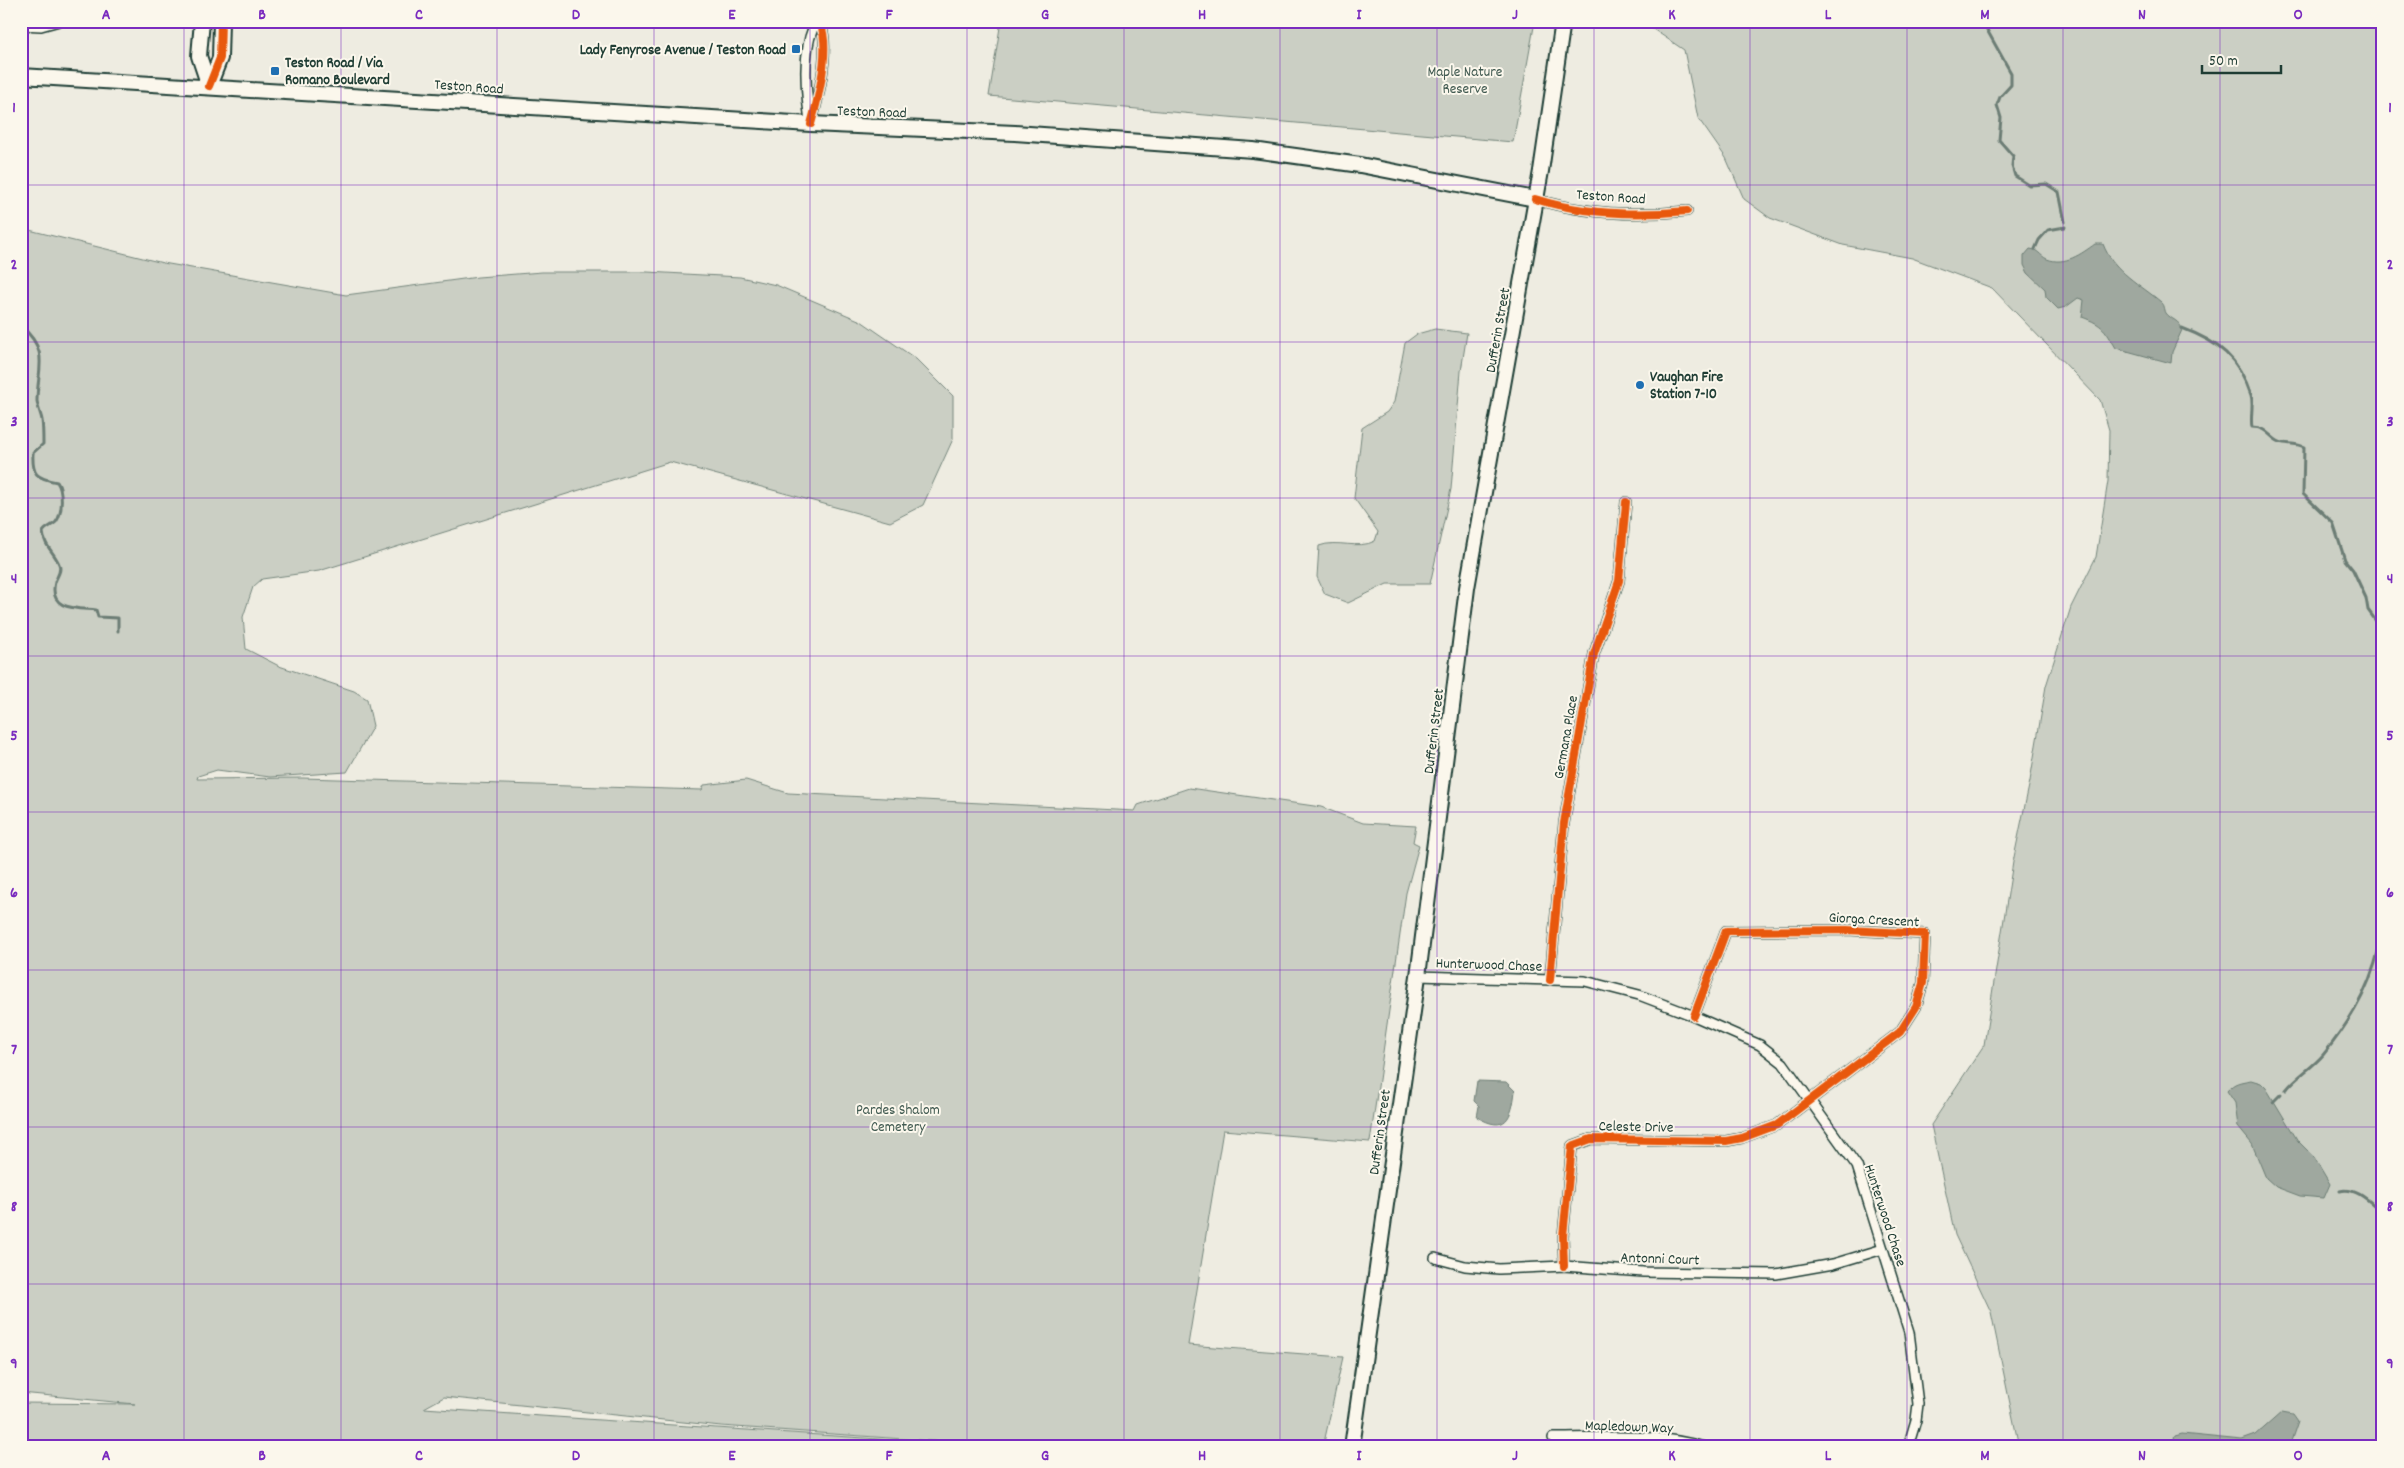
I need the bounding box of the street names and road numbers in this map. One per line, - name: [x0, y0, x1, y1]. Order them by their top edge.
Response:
- street label: Teston Road: [433, 75, 504, 101]
- street label: Teston Road: [837, 101, 907, 125]
- street label: Teston Road: [1575, 185, 1646, 211]
- street label: Dufferin Street: [1481, 286, 1517, 375]
- street label: Dufferin Street: [1419, 687, 1451, 775]
- street label: Germana Place: [1549, 693, 1585, 781]
- street label: Giorga Crescent: [1828, 908, 1920, 934]
- street label: Hunterwood Chase: [1435, 953, 1543, 979]
- street label: Dufferin Street: [1364, 1088, 1398, 1176]
- street label: Celeste Drive: [1598, 1116, 1674, 1140]
- street label: Hunterwood Chase: [1857, 1162, 1911, 1270]
- street label: Antonni Court: [1620, 1248, 1700, 1272]
- street label: Mapledown Way: [1584, 1415, 1674, 1441]

